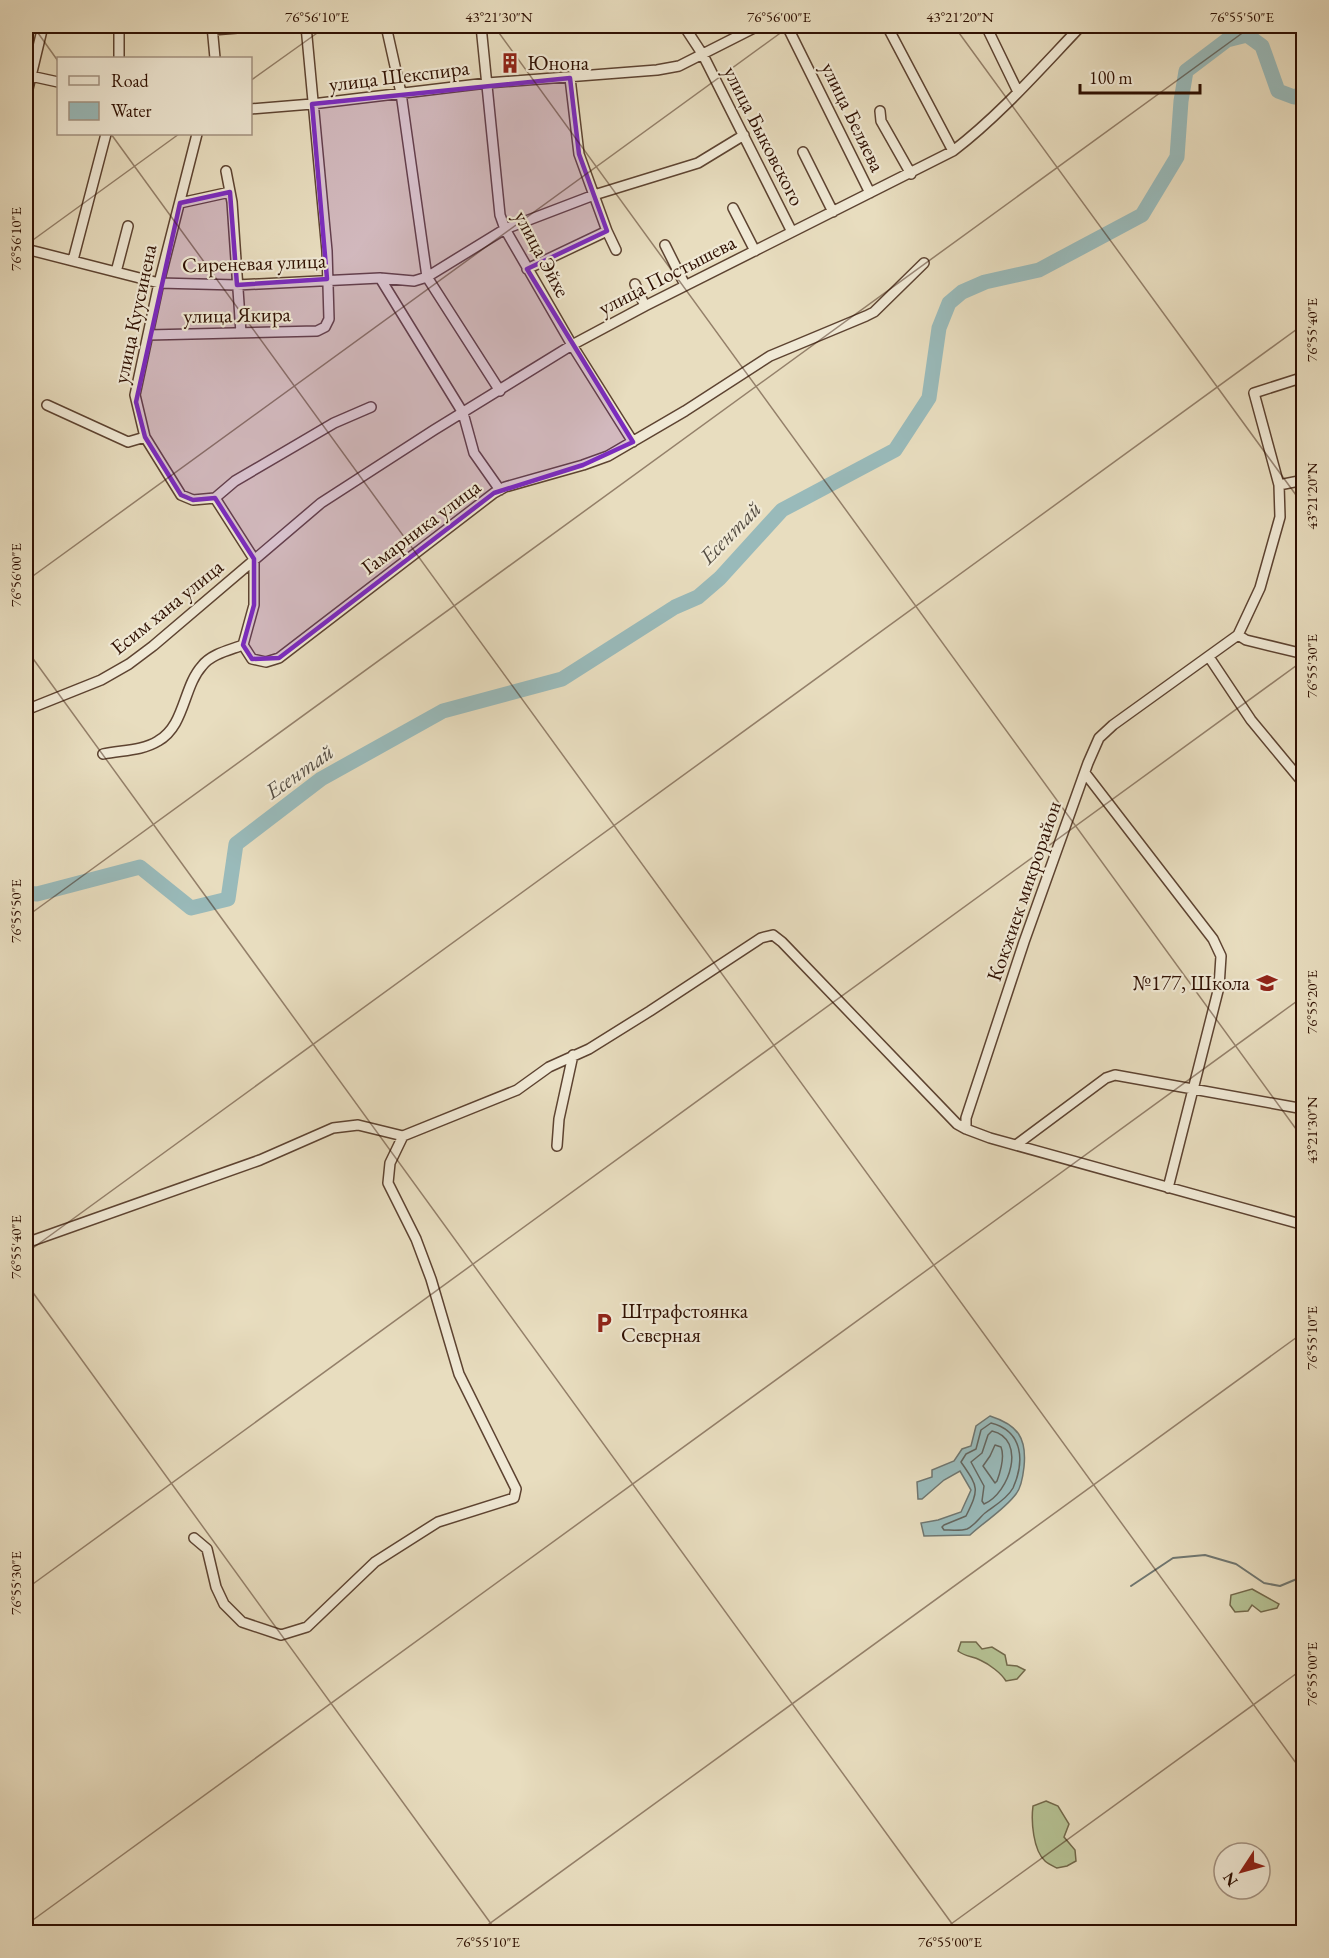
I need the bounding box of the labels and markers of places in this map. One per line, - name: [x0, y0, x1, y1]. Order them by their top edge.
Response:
- place label: Юнона: [527, 49, 590, 76]
- building icon: Юнона: [498, 51, 522, 75]
- place label: №177, Школа: [1133, 969, 1251, 996]
- school or university icon: №177, Школа: [1255, 971, 1279, 995]
- place label: Штрафстоянка Северная: [621, 1297, 749, 1348]
- parking icon: Штрафстоянка Северная: [592, 1311, 616, 1335]

